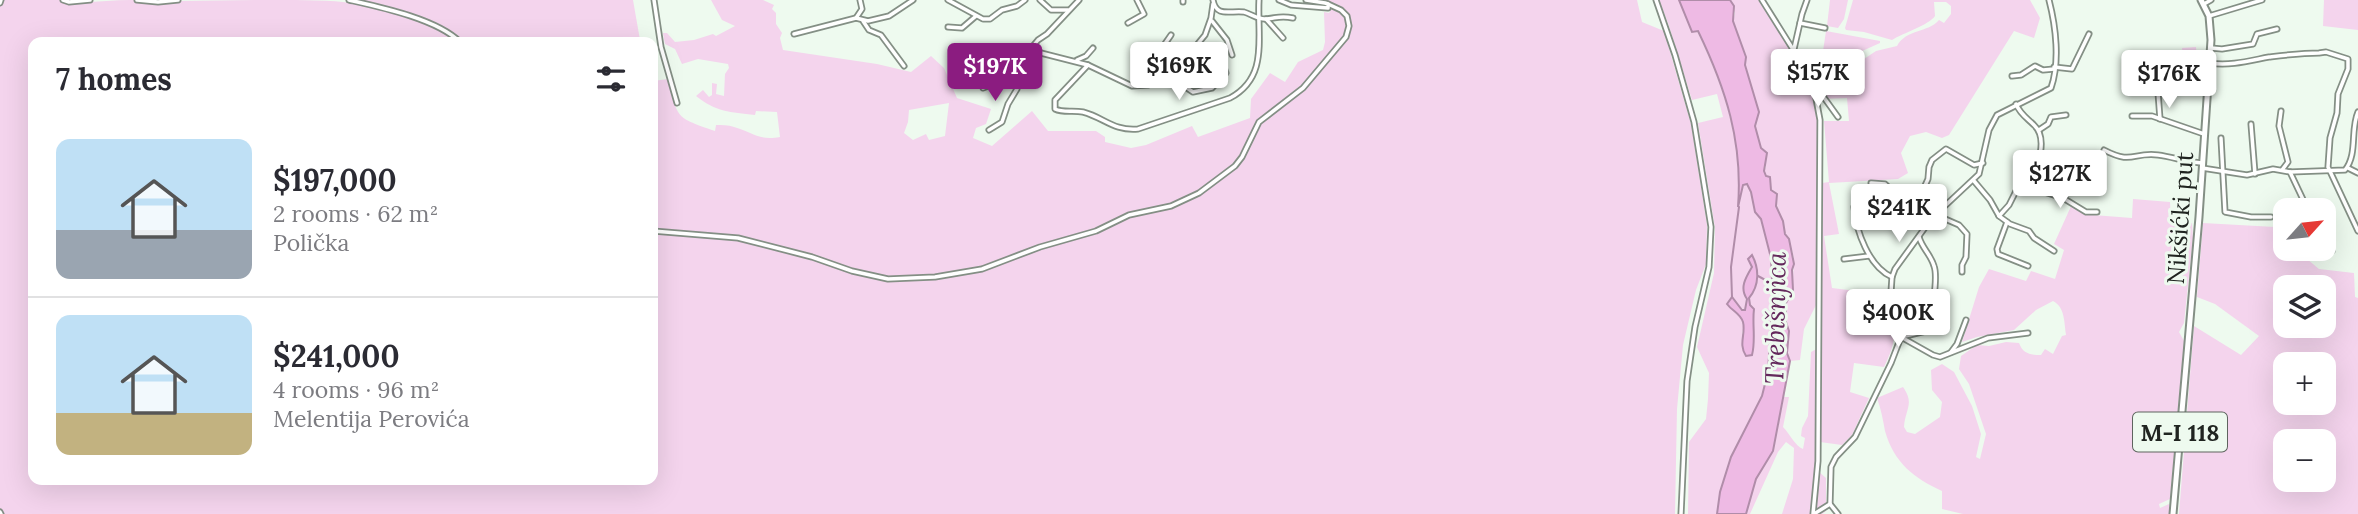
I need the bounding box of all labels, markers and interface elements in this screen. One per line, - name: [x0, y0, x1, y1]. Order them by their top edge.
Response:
- pin: $169K: [1130, 42, 1228, 102]
- pin: $197K: [946, 43, 1044, 103]
- text: $169K: [1146, 50, 1212, 79]
- pin: $157K: [1769, 50, 1867, 109]
- pin: $176K: [2120, 50, 2218, 110]
- text: $197K: [963, 51, 1027, 80]
- text: $157K: [1787, 57, 1849, 86]
- text: $176K: [2137, 58, 2201, 87]
- text: 7 homes: [56, 60, 172, 98]
- icon: filters: [592, 60, 630, 98]
- pin: $127K: [2011, 150, 2109, 210]
- street label: Nikšićki put: [2160, 150, 2200, 285]
- text: $127K: [2029, 158, 2091, 187]
- text: $197,000: [273, 161, 397, 199]
- icon: home: [112, 167, 196, 251]
- pin: $241K: [1850, 184, 1948, 244]
- text: $241K: [1867, 192, 1931, 221]
- north arrow: [2273, 198, 2336, 261]
- map controls: [2273, 198, 2336, 492]
- text: 2 rooms · 62 m²: [273, 199, 438, 228]
- text: Polička: [273, 228, 349, 257]
- water label: Trebišnjica: [1757, 251, 1793, 384]
- button: layers: [2273, 275, 2336, 338]
- pin: $400K: [1849, 290, 1947, 349]
- text: $400K: [1862, 297, 1934, 326]
- text: $241,000: [273, 337, 400, 375]
- icon: home: [112, 343, 196, 427]
- button: +: [2273, 352, 2336, 415]
- text: 4 rooms · 96 m²: [273, 375, 439, 404]
- text: Melentija Perovića: [273, 404, 470, 433]
- road number: M-I 118: [2133, 412, 2227, 452]
- button: −: [2273, 429, 2336, 492]

